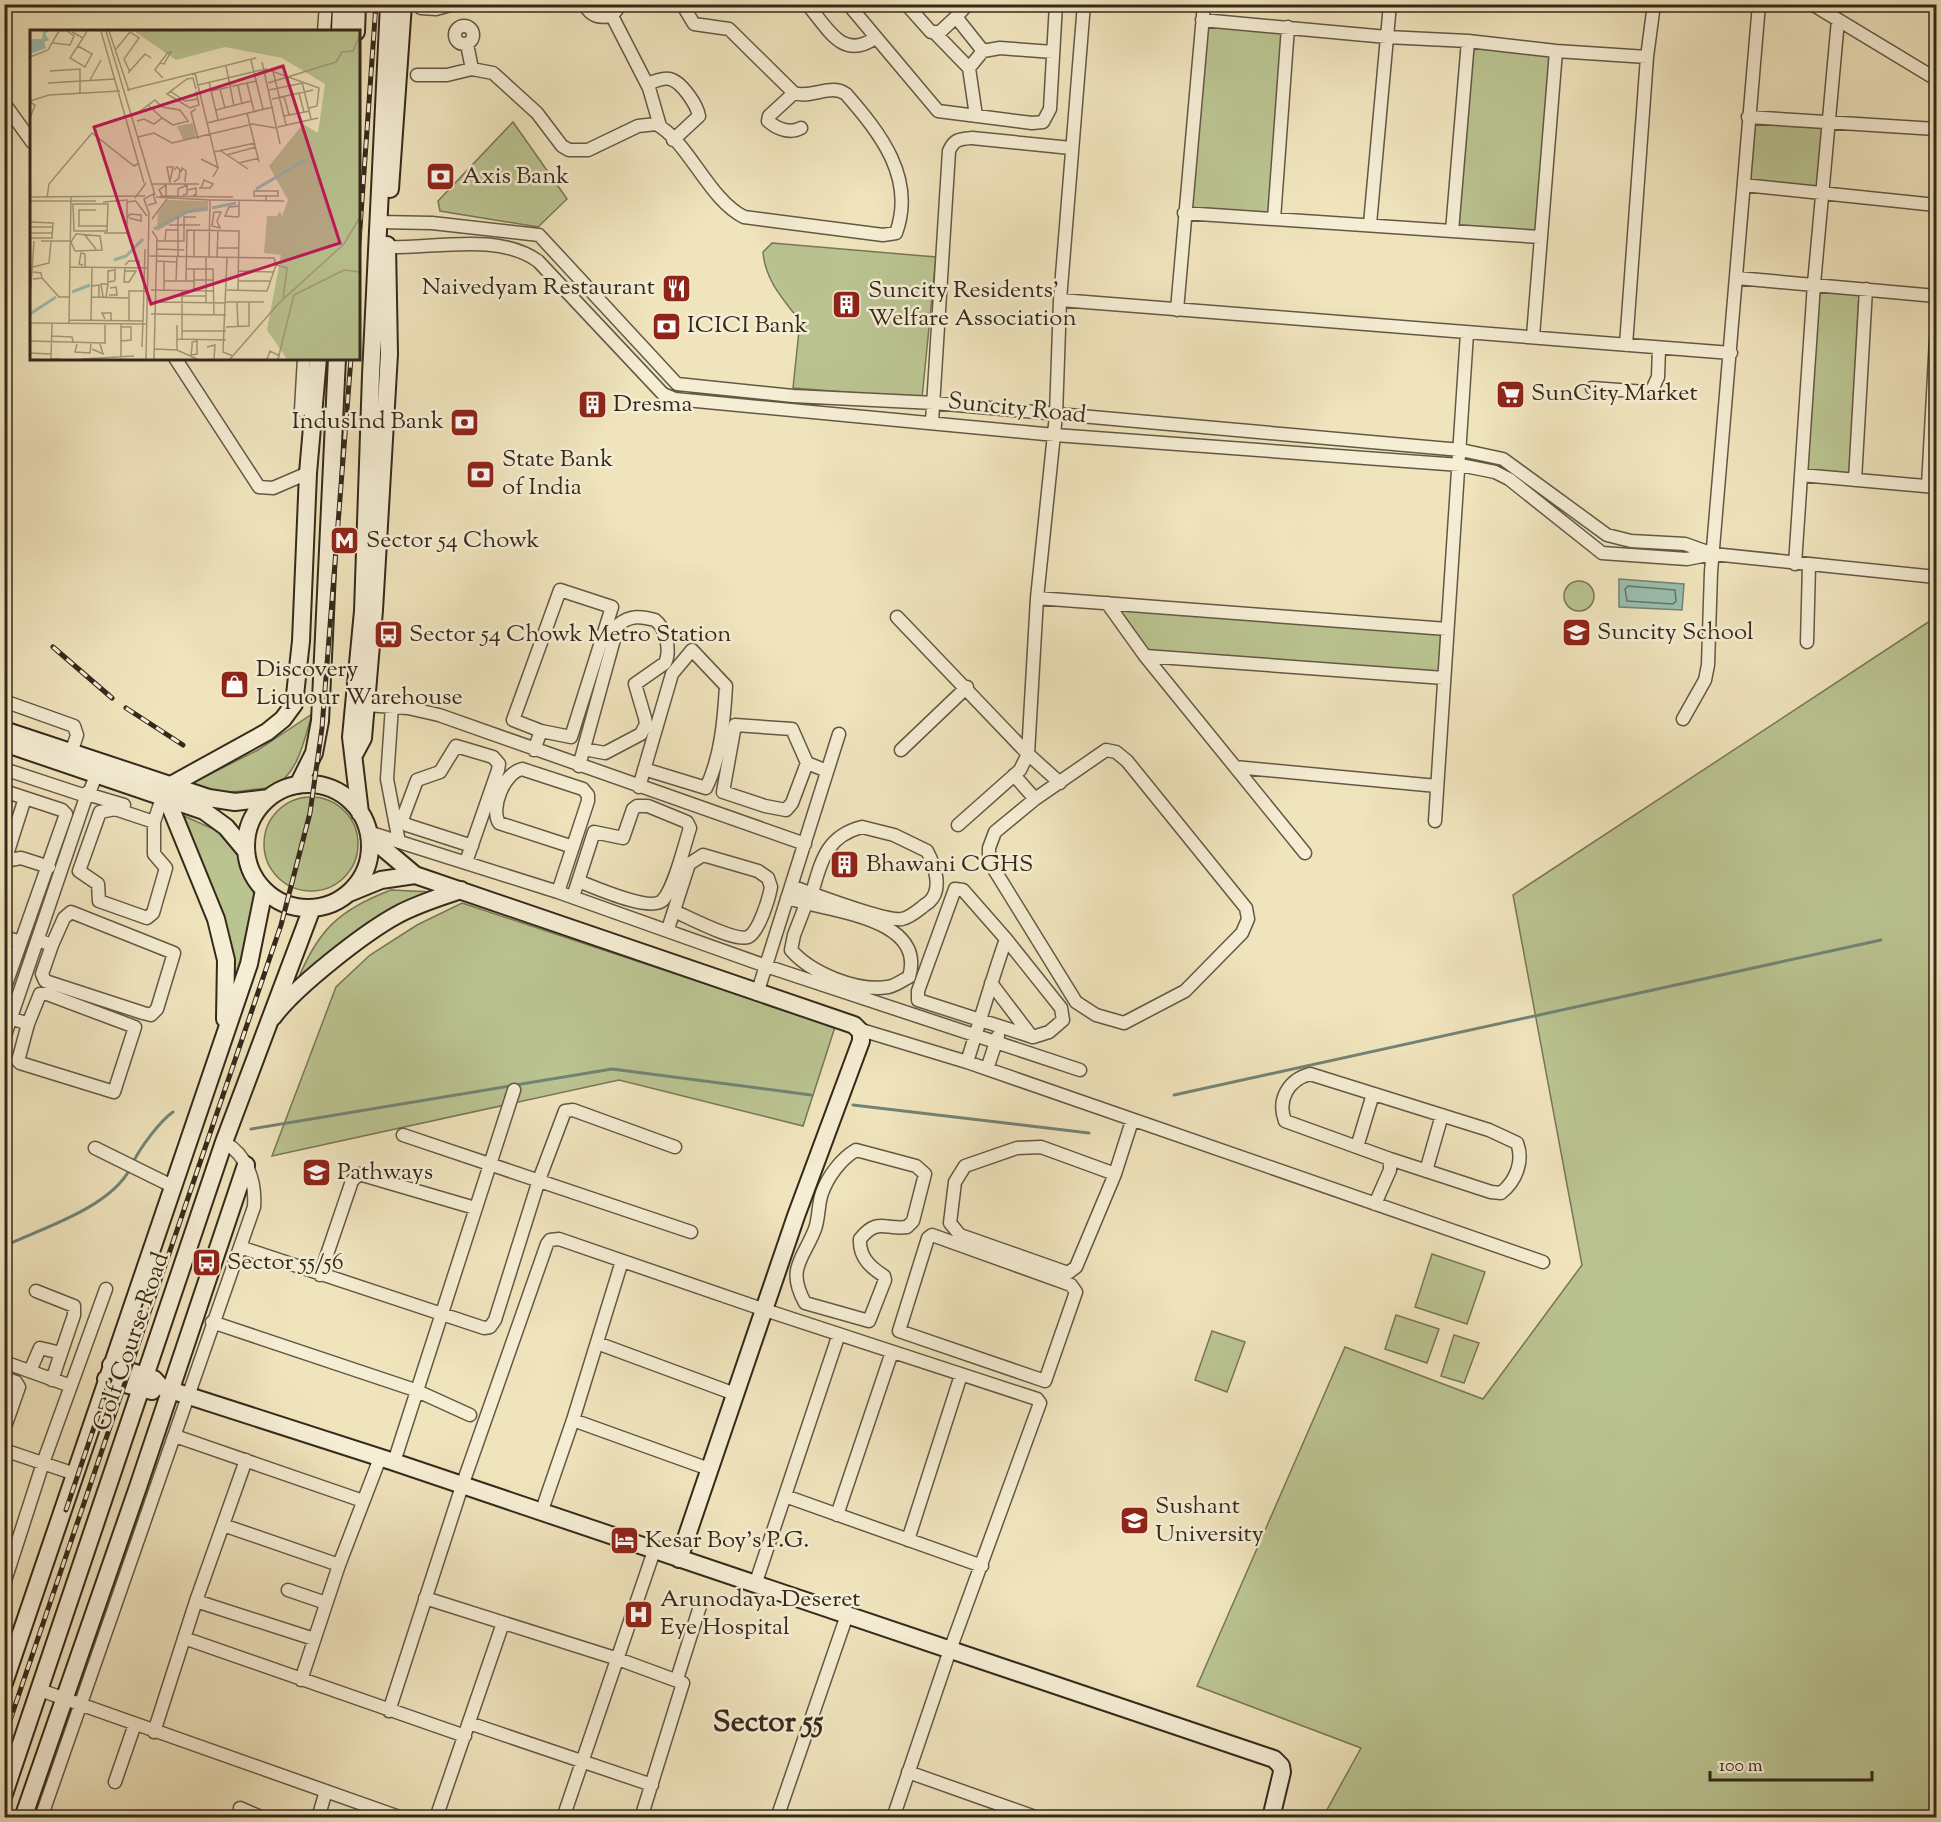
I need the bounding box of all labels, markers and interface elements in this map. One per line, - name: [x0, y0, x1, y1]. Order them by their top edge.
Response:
- inset map: [30, 30, 360, 360]
- place label: Axis Bank: [462, 160, 569, 194]
- bank icon: Axis Bank: [425, 161, 457, 193]
- place label: Naivedyam Restaurant: [422, 271, 655, 305]
- restaurant icon: Naivedyam Restaurant: [660, 272, 692, 304]
- place label: Suncity Residents' Welfare Association: [868, 274, 1077, 336]
- building icon: Suncity Residents' Welfare Association: [831, 289, 863, 321]
- place label: ICICI Bank: [687, 309, 808, 343]
- bank icon: ICICI Bank: [650, 310, 682, 342]
- place label: SunCity Market: [1531, 377, 1698, 411]
- supermarket icon: SunCity Market: [1494, 378, 1526, 410]
- street label: Suncity Road: [946, 385, 1088, 433]
- place label: Dresma: [613, 388, 693, 422]
- building icon: Dresma: [576, 389, 608, 421]
- place label: IndusInd Bank: [292, 405, 444, 439]
- bank icon: IndusInd Bank: [449, 406, 481, 438]
- place label: State Bank of India: [502, 443, 613, 505]
- bank icon: State Bank of India: [465, 458, 497, 490]
- place label: Sector 54 Chowk: [366, 524, 540, 558]
- metro station icon: Sector 54 Chowk: [329, 525, 361, 557]
- place label: Suncity School: [1597, 616, 1754, 650]
- school or university icon: Suncity School: [1560, 617, 1592, 649]
- place label: Sector 54 Chowk Metro Station: [409, 618, 732, 652]
- bus stop icon: Sector 54 Chowk Metro Station: [372, 619, 404, 651]
- place label: Discovery Liquour Warehouse: [256, 653, 463, 715]
- shop icon: Discovery Liquour Warehouse: [219, 668, 251, 700]
- place label: Bhawani CGHS: [866, 848, 1033, 882]
- building icon: Bhawani CGHS: [829, 849, 861, 881]
- place label: Pathways: [337, 1156, 433, 1190]
- school or university icon: Pathways: [300, 1157, 332, 1189]
- place label: Sector 55/56: [227, 1246, 344, 1280]
- bus stop icon: Sector 55/56: [190, 1247, 222, 1279]
- street label: Golf Course Road: [85, 1248, 179, 1436]
- place label: Sushant University: [1155, 1490, 1264, 1552]
- school or university icon: Sushant University: [1118, 1505, 1150, 1537]
- place label: Kesar Boy’s P.G.: [645, 1524, 809, 1558]
- hotel icon: Kesar Boy’s P.G.: [608, 1525, 640, 1557]
- place label: Arunodaya Deseret Eye Hospital: [660, 1583, 860, 1645]
- hospital icon: Arunodaya Deseret Eye Hospital: [623, 1598, 655, 1630]
- district label: Sector 55: [713, 1702, 824, 1745]
- scale bar: [1710, 1744, 1872, 1782]
- text: 100 m: [1719, 1754, 1763, 1780]

